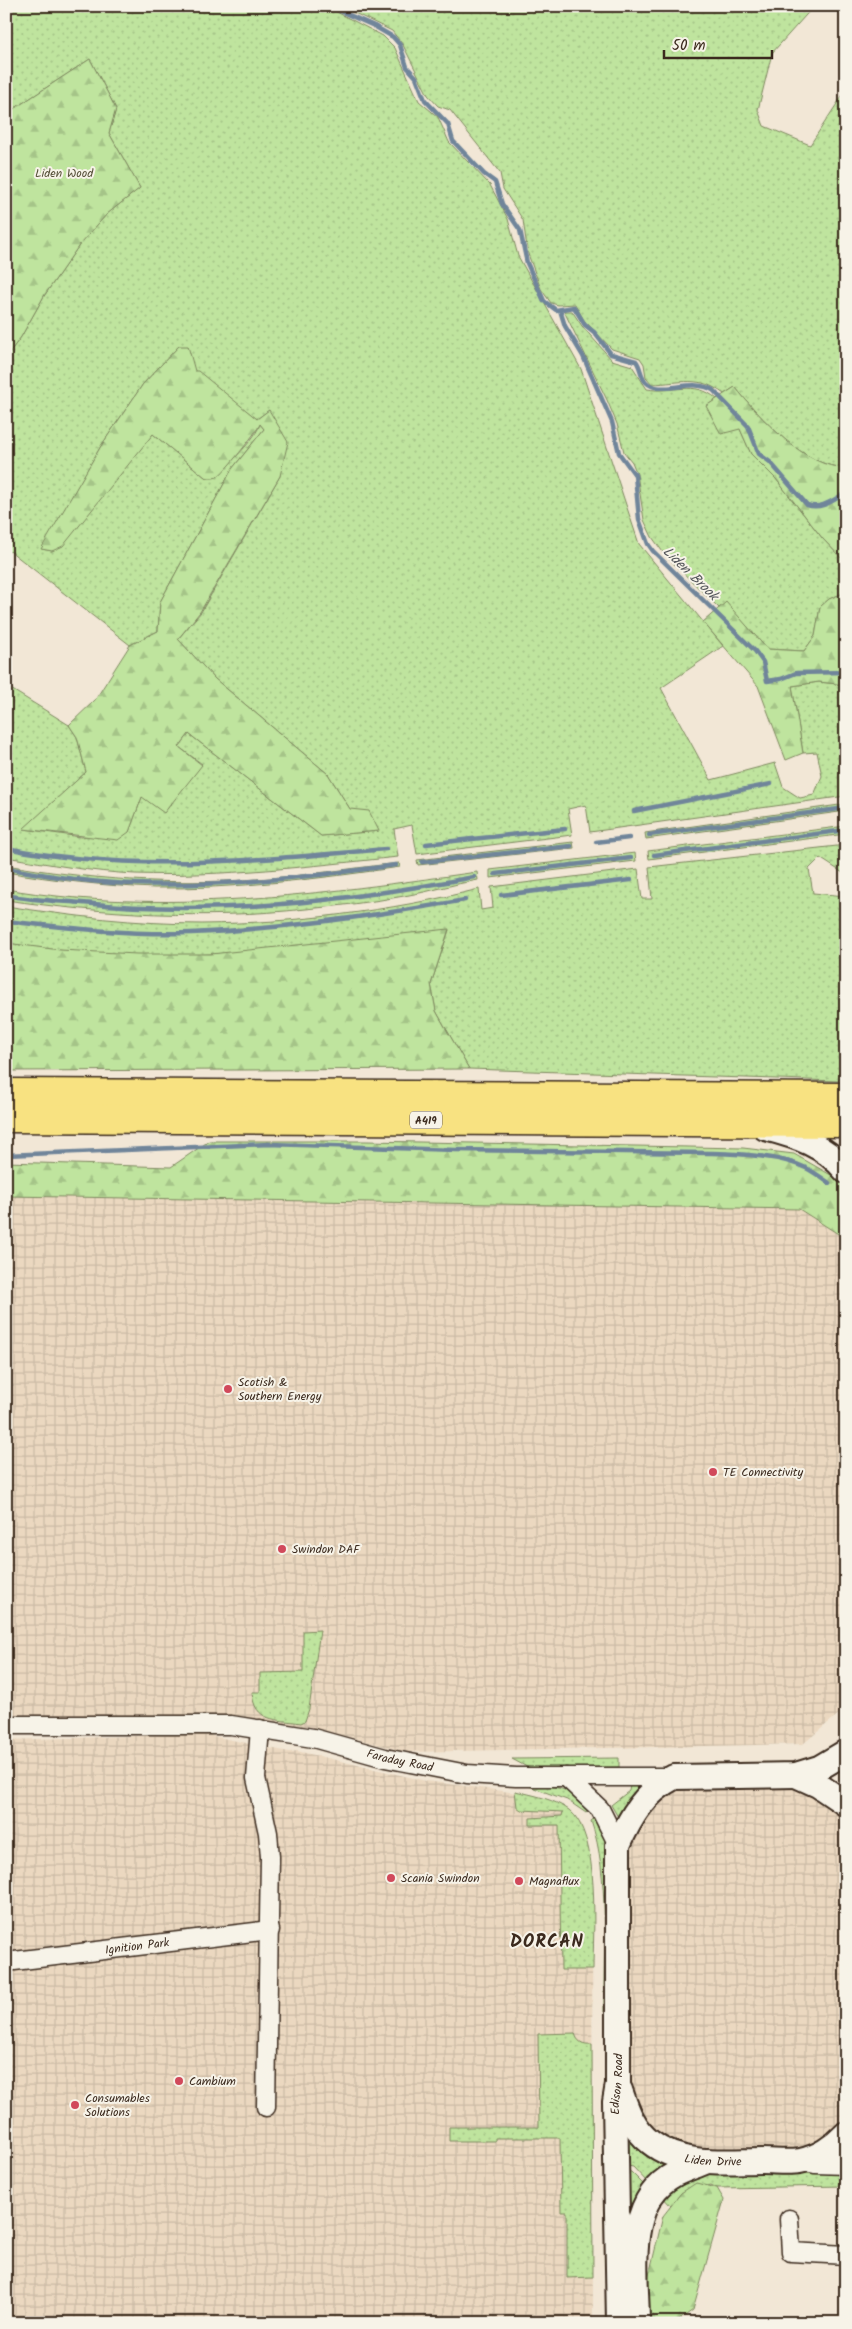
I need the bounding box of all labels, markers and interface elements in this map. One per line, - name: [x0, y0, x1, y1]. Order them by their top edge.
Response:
- scale bar: [664, 28, 772, 60]
- text: 50 m: [672, 34, 706, 58]
- park label: Liden Wood: [35, 164, 94, 183]
- water label: Liden Brook: [657, 541, 725, 608]
- road number: A419: [410, 1112, 442, 1128]
- place label: Scotish & Southern Energy: [238, 1373, 322, 1406]
- marker: Scotish & Southern Energy: [222, 1383, 234, 1395]
- place label: TE Connectivity: [723, 1463, 803, 1482]
- marker: TE Connectivity: [707, 1466, 719, 1478]
- place label: Swindon DAF: [292, 1540, 361, 1559]
- marker: Swindon DAF: [276, 1543, 288, 1555]
- street label: Faraday Road: [364, 1744, 436, 1777]
- place label: Scania Swindon: [401, 1869, 480, 1888]
- marker: Scania Swindon: [385, 1872, 397, 1884]
- place label: Magnaflux: [529, 1872, 580, 1891]
- marker: Magnaflux: [513, 1875, 525, 1887]
- district label: DORCAN: [510, 1928, 584, 1957]
- street label: Ignition Park: [104, 1933, 171, 1960]
- street label: Edison Road: [606, 2052, 628, 2115]
- place label: Cambium: [189, 2072, 236, 2091]
- marker: Cambium: [173, 2075, 185, 2087]
- place label: Consumables Solutions: [85, 2089, 150, 2122]
- marker: Consumables Solutions: [69, 2099, 81, 2111]
- street label: Liden Drive: [683, 2149, 742, 2172]

